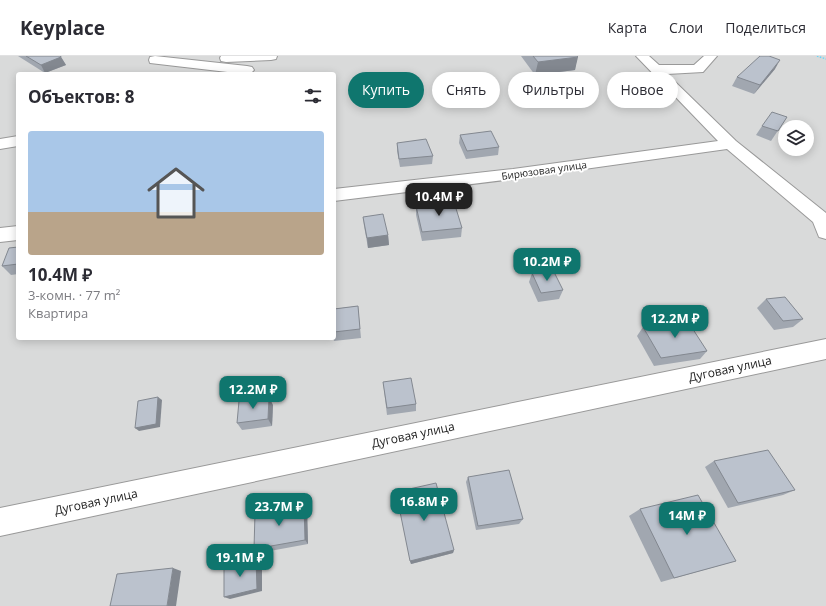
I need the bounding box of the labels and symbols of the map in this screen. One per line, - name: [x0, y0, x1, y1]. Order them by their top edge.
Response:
- street label: Бирюзовая улица: [500, 157, 588, 183]
- pin: 10.4M ₽: [402, 183, 476, 217]
- pin: 10.2M ₽: [510, 248, 584, 282]
- pin: 12.2M ₽: [638, 305, 712, 339]
- street label: Дуговая улица: [687, 351, 773, 386]
- pin: 12.2M ₽: [216, 376, 290, 410]
- street label: Дуговая улица: [370, 417, 456, 452]
- street label: Дуговая улица: [53, 484, 139, 519]
- pin: 16.8M ₽: [387, 488, 461, 522]
- pin: 23.7M ₽: [242, 493, 316, 527]
- pin: 14M ₽: [659, 502, 715, 536]
- pin: 19.1M ₽: [203, 544, 277, 578]

